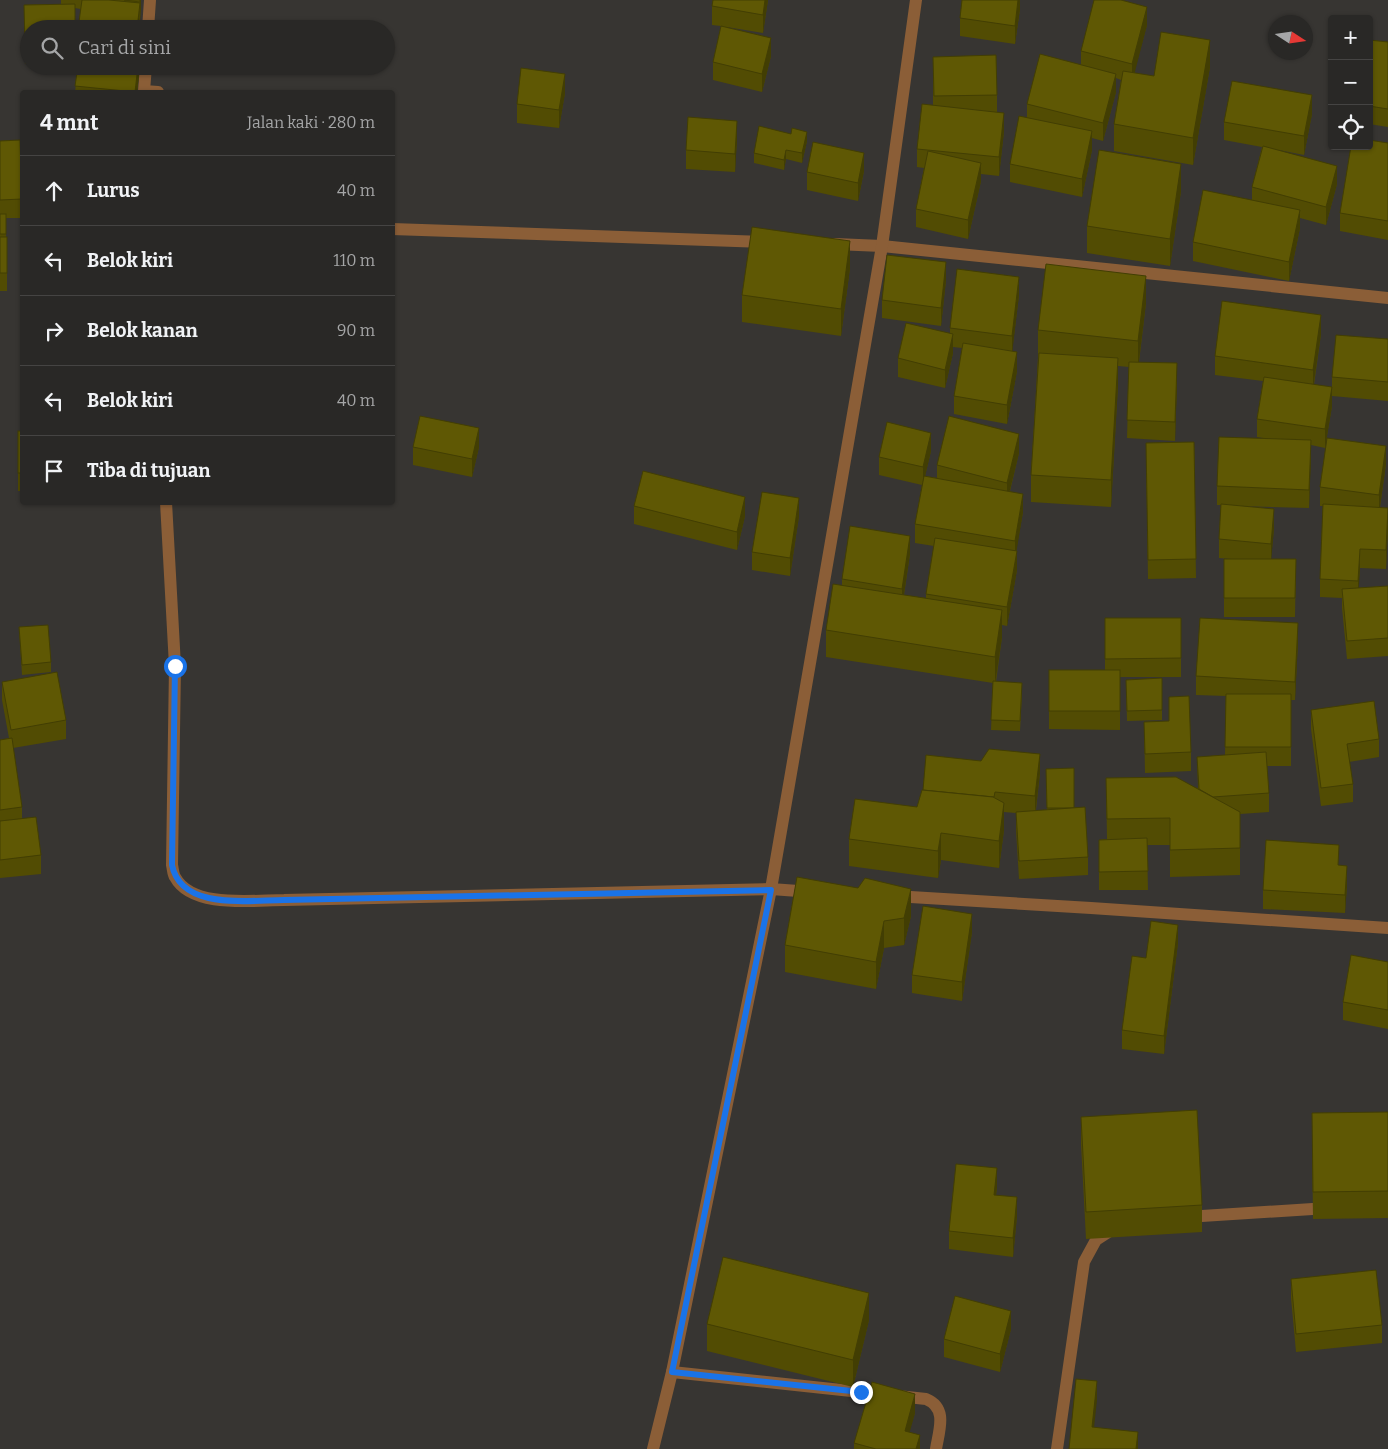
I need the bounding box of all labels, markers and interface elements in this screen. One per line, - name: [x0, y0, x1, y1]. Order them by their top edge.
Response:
- north arrow: [1268, 15, 1313, 60]
- map controls: [1328, 15, 1373, 150]
- button: +: [1328, 15, 1373, 60]
- search box: [20, 20, 395, 75]
- icon: search: [38, 34, 66, 62]
- text: Cari di sini: [78, 36, 171, 59]
- button: −: [1328, 60, 1373, 105]
- button: locate: [1328, 105, 1373, 150]
- text: 4 mnt: [40, 110, 98, 136]
- text: Jalan kaki · 280 m: [247, 113, 375, 132]
- icon: ahead: [40, 177, 68, 205]
- text: Lurus: [87, 179, 140, 202]
- text: 40 m: [337, 181, 375, 200]
- icon: left: [40, 247, 68, 275]
- text: Belok kiri: [87, 249, 173, 272]
- text: 110 m: [333, 251, 375, 270]
- icon: right: [40, 317, 68, 345]
- text: Belok kanan: [87, 319, 198, 342]
- text: 90 m: [337, 321, 375, 340]
- icon: left: [40, 387, 68, 415]
- text: Belok kiri: [87, 389, 173, 412]
- text: 40 m: [337, 391, 375, 410]
- icon: arrive: [40, 457, 68, 485]
- text: Tiba di tujuan: [87, 459, 211, 482]
- route start: [164, 655, 187, 678]
- route end: [850, 1381, 873, 1404]

